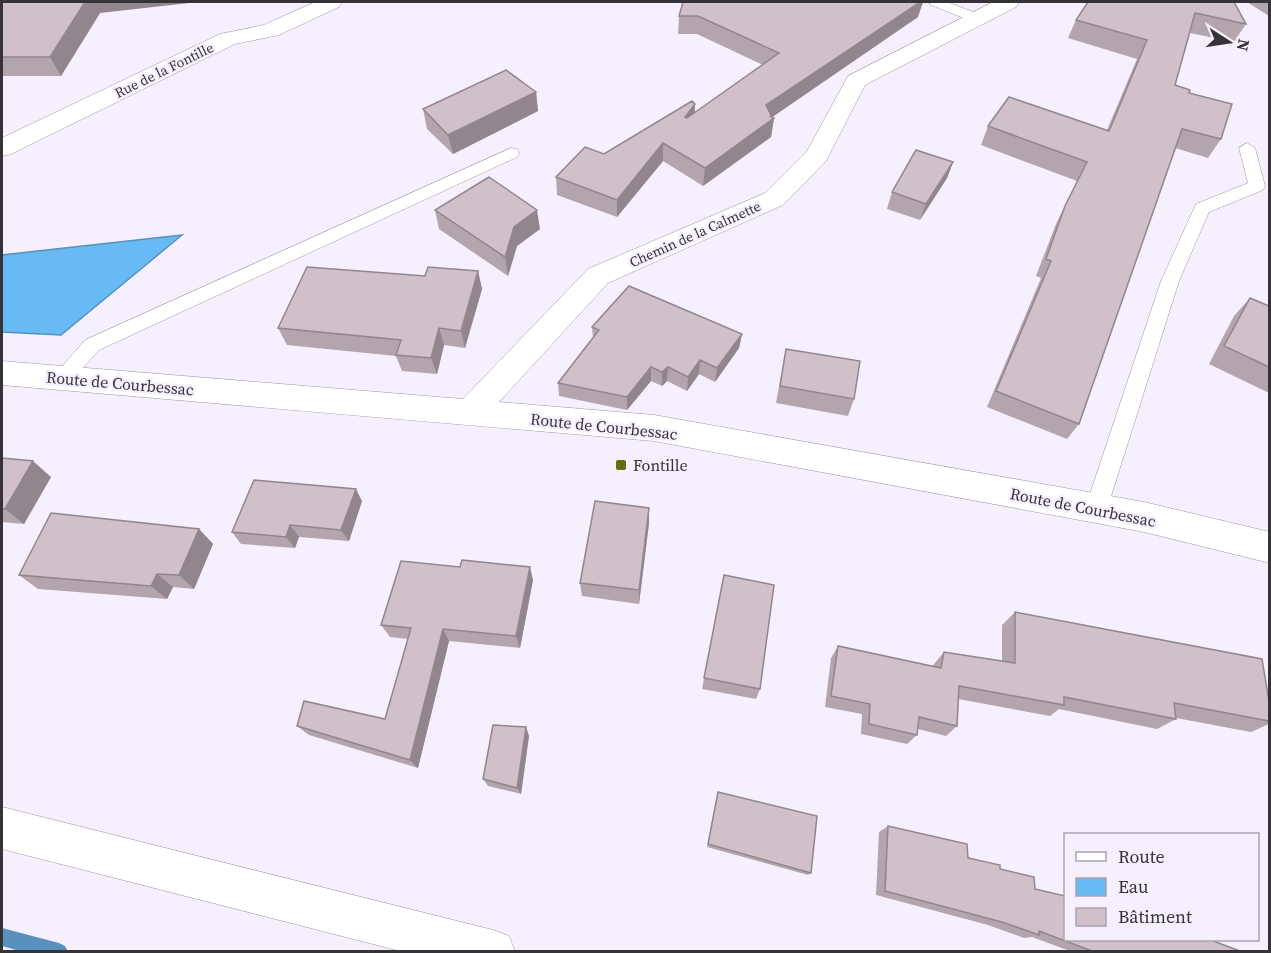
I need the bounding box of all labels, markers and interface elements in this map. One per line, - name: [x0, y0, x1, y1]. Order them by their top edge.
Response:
- north arrow: [1199, 12, 1259, 72]
- street label: Rue de la Fontille: [111, 37, 217, 103]
- text: N: [1232, 37, 1256, 53]
- street label: Chemin de la Calmette: [626, 196, 764, 272]
- street label: Route de Courbessac: [45, 366, 195, 400]
- street label: Route de Courbessac: [529, 407, 679, 445]
- place label: Fontille: [633, 454, 688, 476]
- marker: Fontille: [614, 458, 628, 472]
- street label: Route de Courbessac: [1008, 482, 1158, 532]
- legend: [1064, 833, 1259, 941]
- text: Route: [1118, 844, 1165, 869]
- text: Eau: [1118, 874, 1149, 899]
- text: Bâtiment: [1118, 904, 1192, 929]

